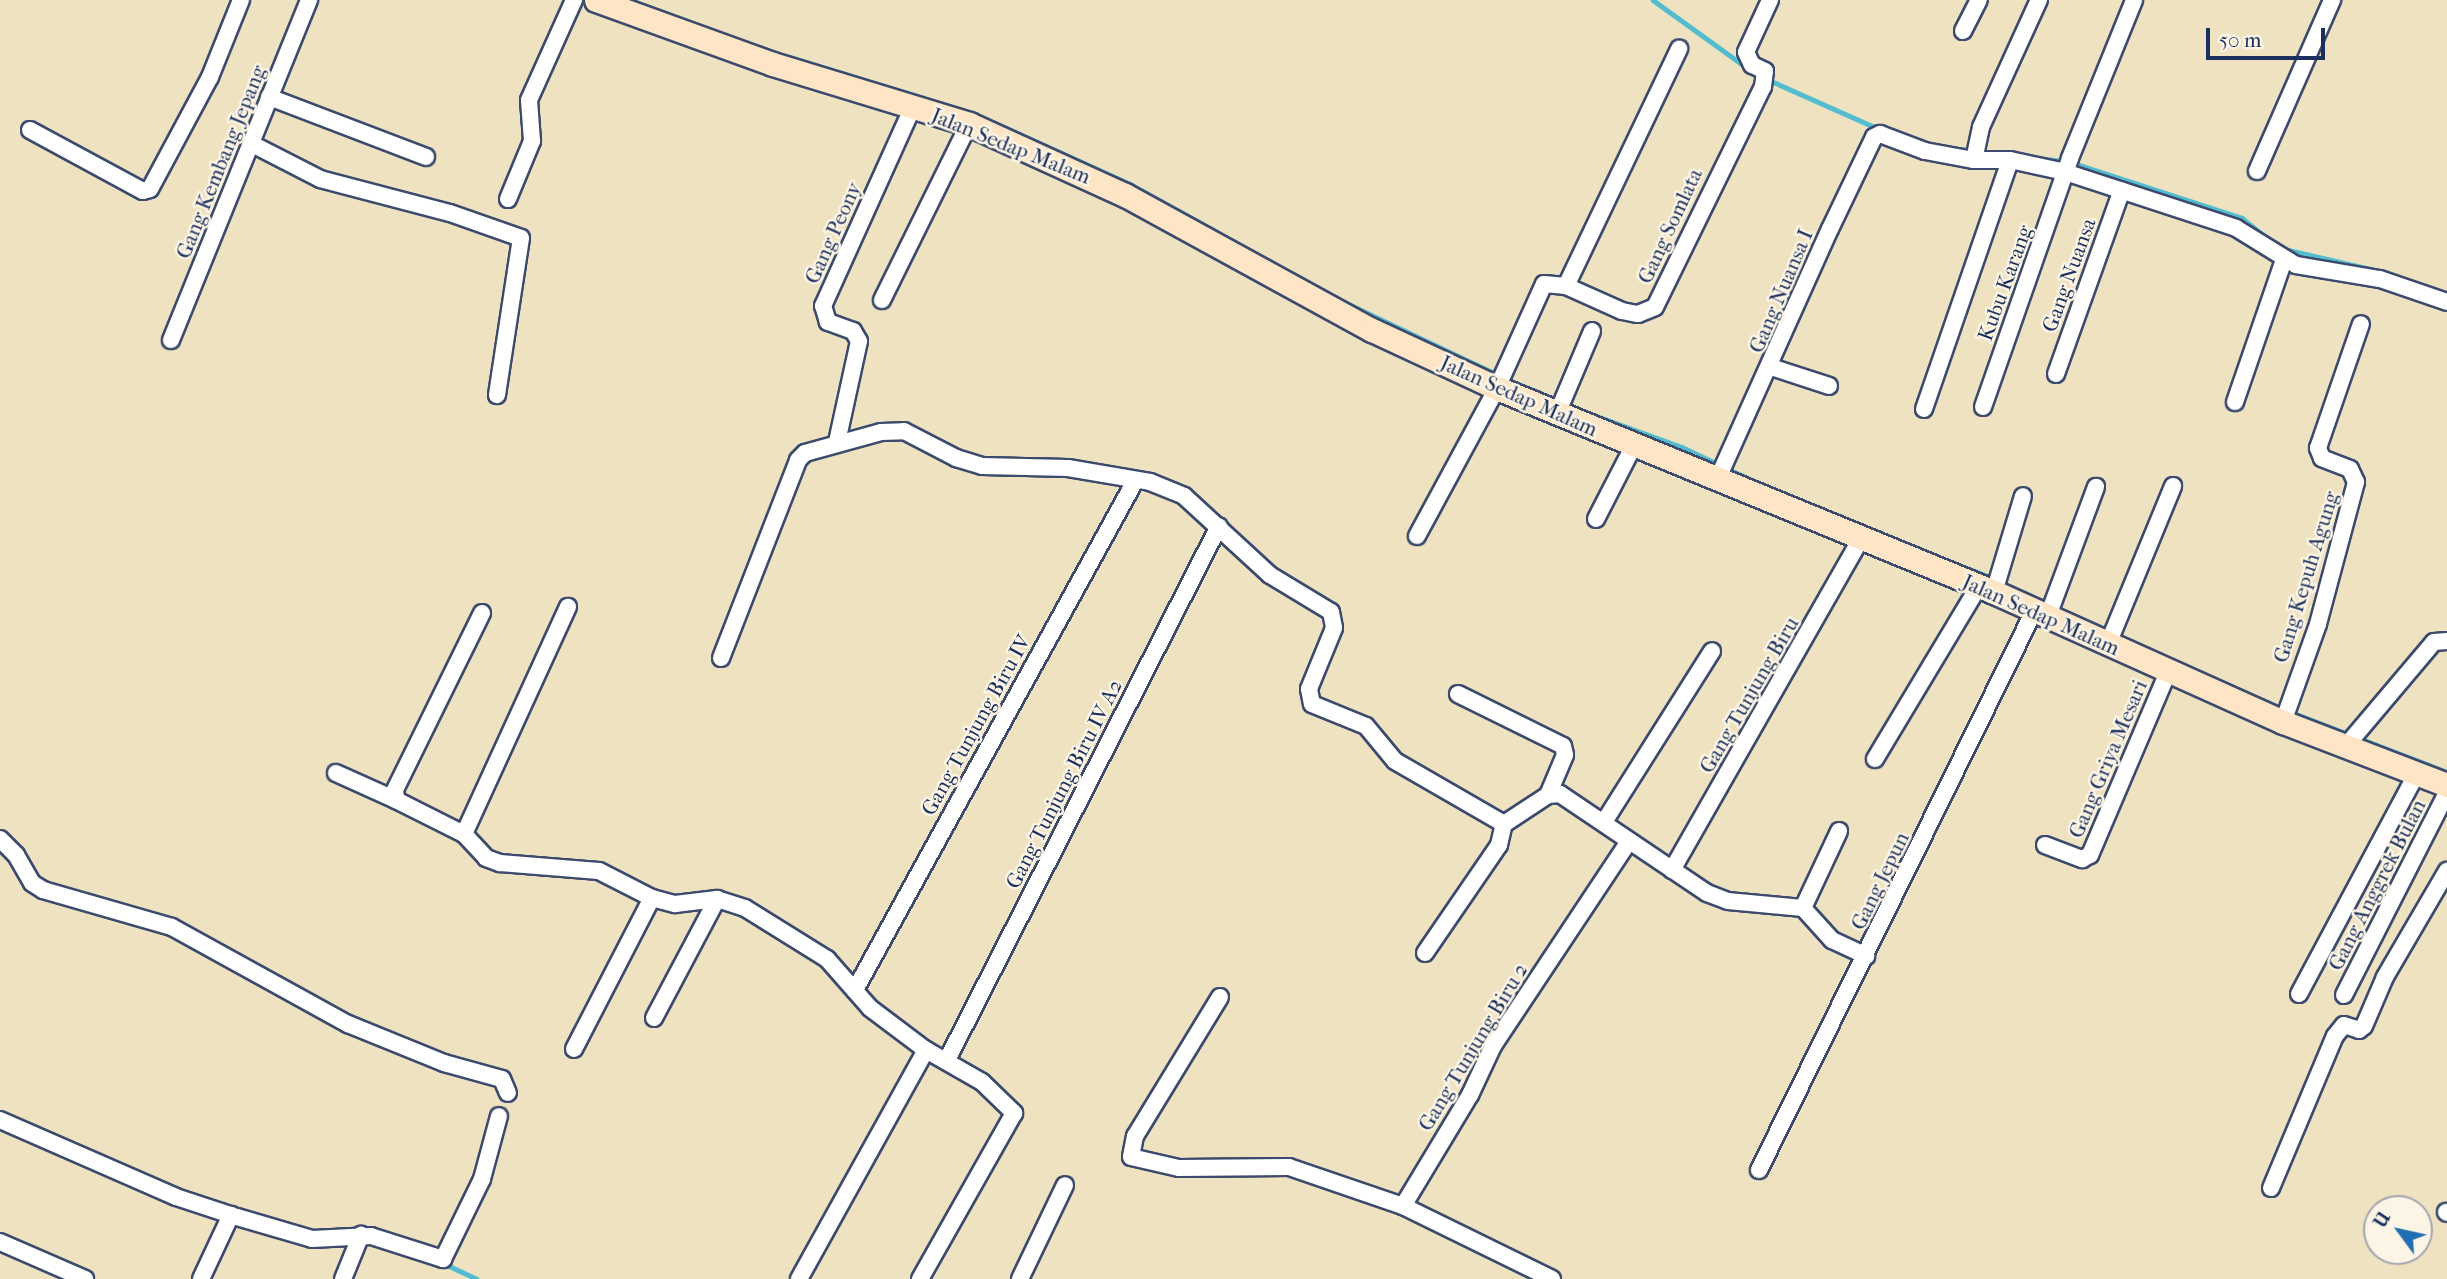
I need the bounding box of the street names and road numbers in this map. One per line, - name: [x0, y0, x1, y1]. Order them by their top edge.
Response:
- street label: Gang Kembang Jepang: [171, 62, 271, 262]
- street label: Jalan Sedap Malam: [928, 103, 1094, 189]
- street label: Gang Somlata: [1632, 164, 1708, 288]
- street label: Gang Peony: [799, 178, 867, 288]
- street label: Gang Nuansa: [2037, 215, 2101, 335]
- street label: Kubu Karang: [1972, 222, 2038, 344]
- street label: Gang Nuansa I: [1744, 225, 1818, 357]
- street label: Jalan Sedap Malam: [1436, 350, 1602, 442]
- street label: Gang Kepuh Agung: [2268, 488, 2344, 666]
- street label: Jalan Sedap Malam: [1958, 569, 2124, 661]
- street label: Gang Tunjung Biru: [1694, 612, 1804, 778]
- street label: Gang Tunjung Biru IV: [916, 630, 1036, 820]
- street label: Gang Tunjung Biru IV A2: [1000, 675, 1128, 893]
- street label: Gang Griya Mesari: [2063, 676, 2153, 842]
- street label: Gang Anggrek Bulan: [2323, 795, 2431, 975]
- street label: Gang Jepun: [1846, 828, 1914, 934]
- street label: Gang Tunjung Biru 2: [1413, 958, 1533, 1136]

